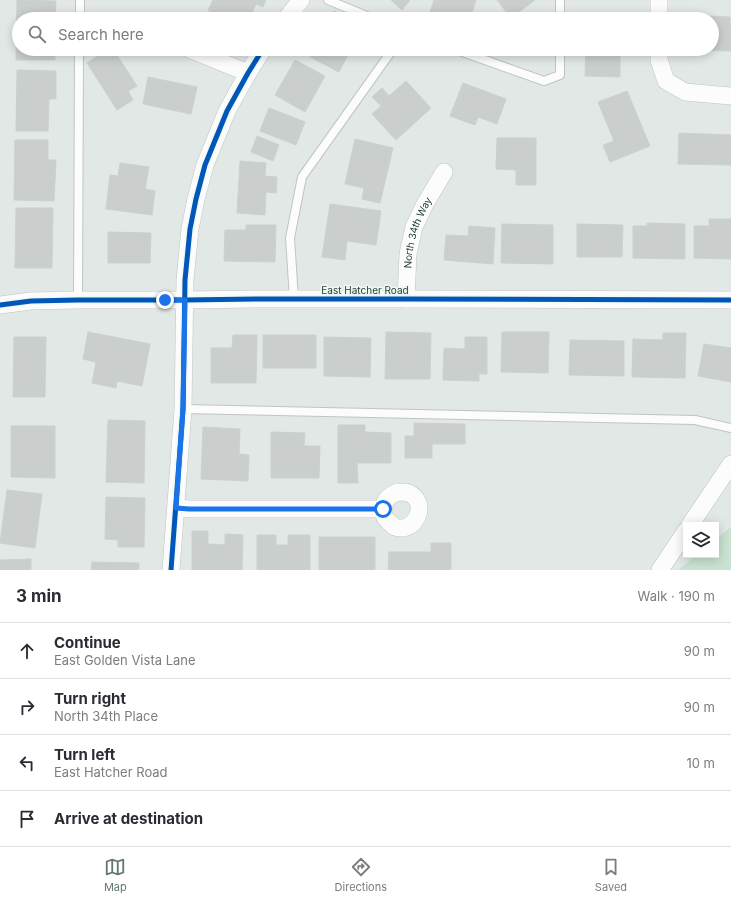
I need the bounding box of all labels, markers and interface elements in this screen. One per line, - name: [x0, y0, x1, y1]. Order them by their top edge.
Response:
- search box: [12, 12, 719, 56]
- icon: search: [26, 23, 48, 45]
- text: Search here: [58, 25, 144, 44]
- street label: North 34th Way: [401, 195, 434, 269]
- street label: East Hatcher Road: [321, 284, 409, 296]
- route end: [156, 291, 174, 309]
- route start: [374, 500, 392, 518]
- map controls: [683, 522, 719, 558]
- button: layers: [683, 522, 719, 558]
- text: 3 min: [16, 586, 62, 606]
- text: Walk · 190 m: [638, 588, 715, 604]
- text: Continue: [54, 633, 121, 652]
- icon: ahead: [16, 640, 38, 662]
- text: 90 m: [684, 643, 715, 659]
- text: East Golden Vista Lane: [54, 652, 196, 668]
- text: Turn right: [54, 689, 126, 708]
- icon: right: [16, 696, 38, 718]
- text: 90 m: [684, 699, 715, 715]
- text: North 34th Place: [54, 708, 158, 724]
- text: Turn left: [54, 745, 115, 764]
- icon: left: [16, 752, 38, 774]
- text: 10 m: [686, 755, 715, 771]
- text: East Hatcher Road: [54, 764, 168, 780]
- icon: arrive: [16, 808, 38, 830]
- text: Arrive at destination: [54, 809, 203, 828]
- tab: Map: [104, 856, 127, 894]
- tab: Directions: [335, 856, 387, 894]
- tab: Saved: [595, 856, 627, 894]

